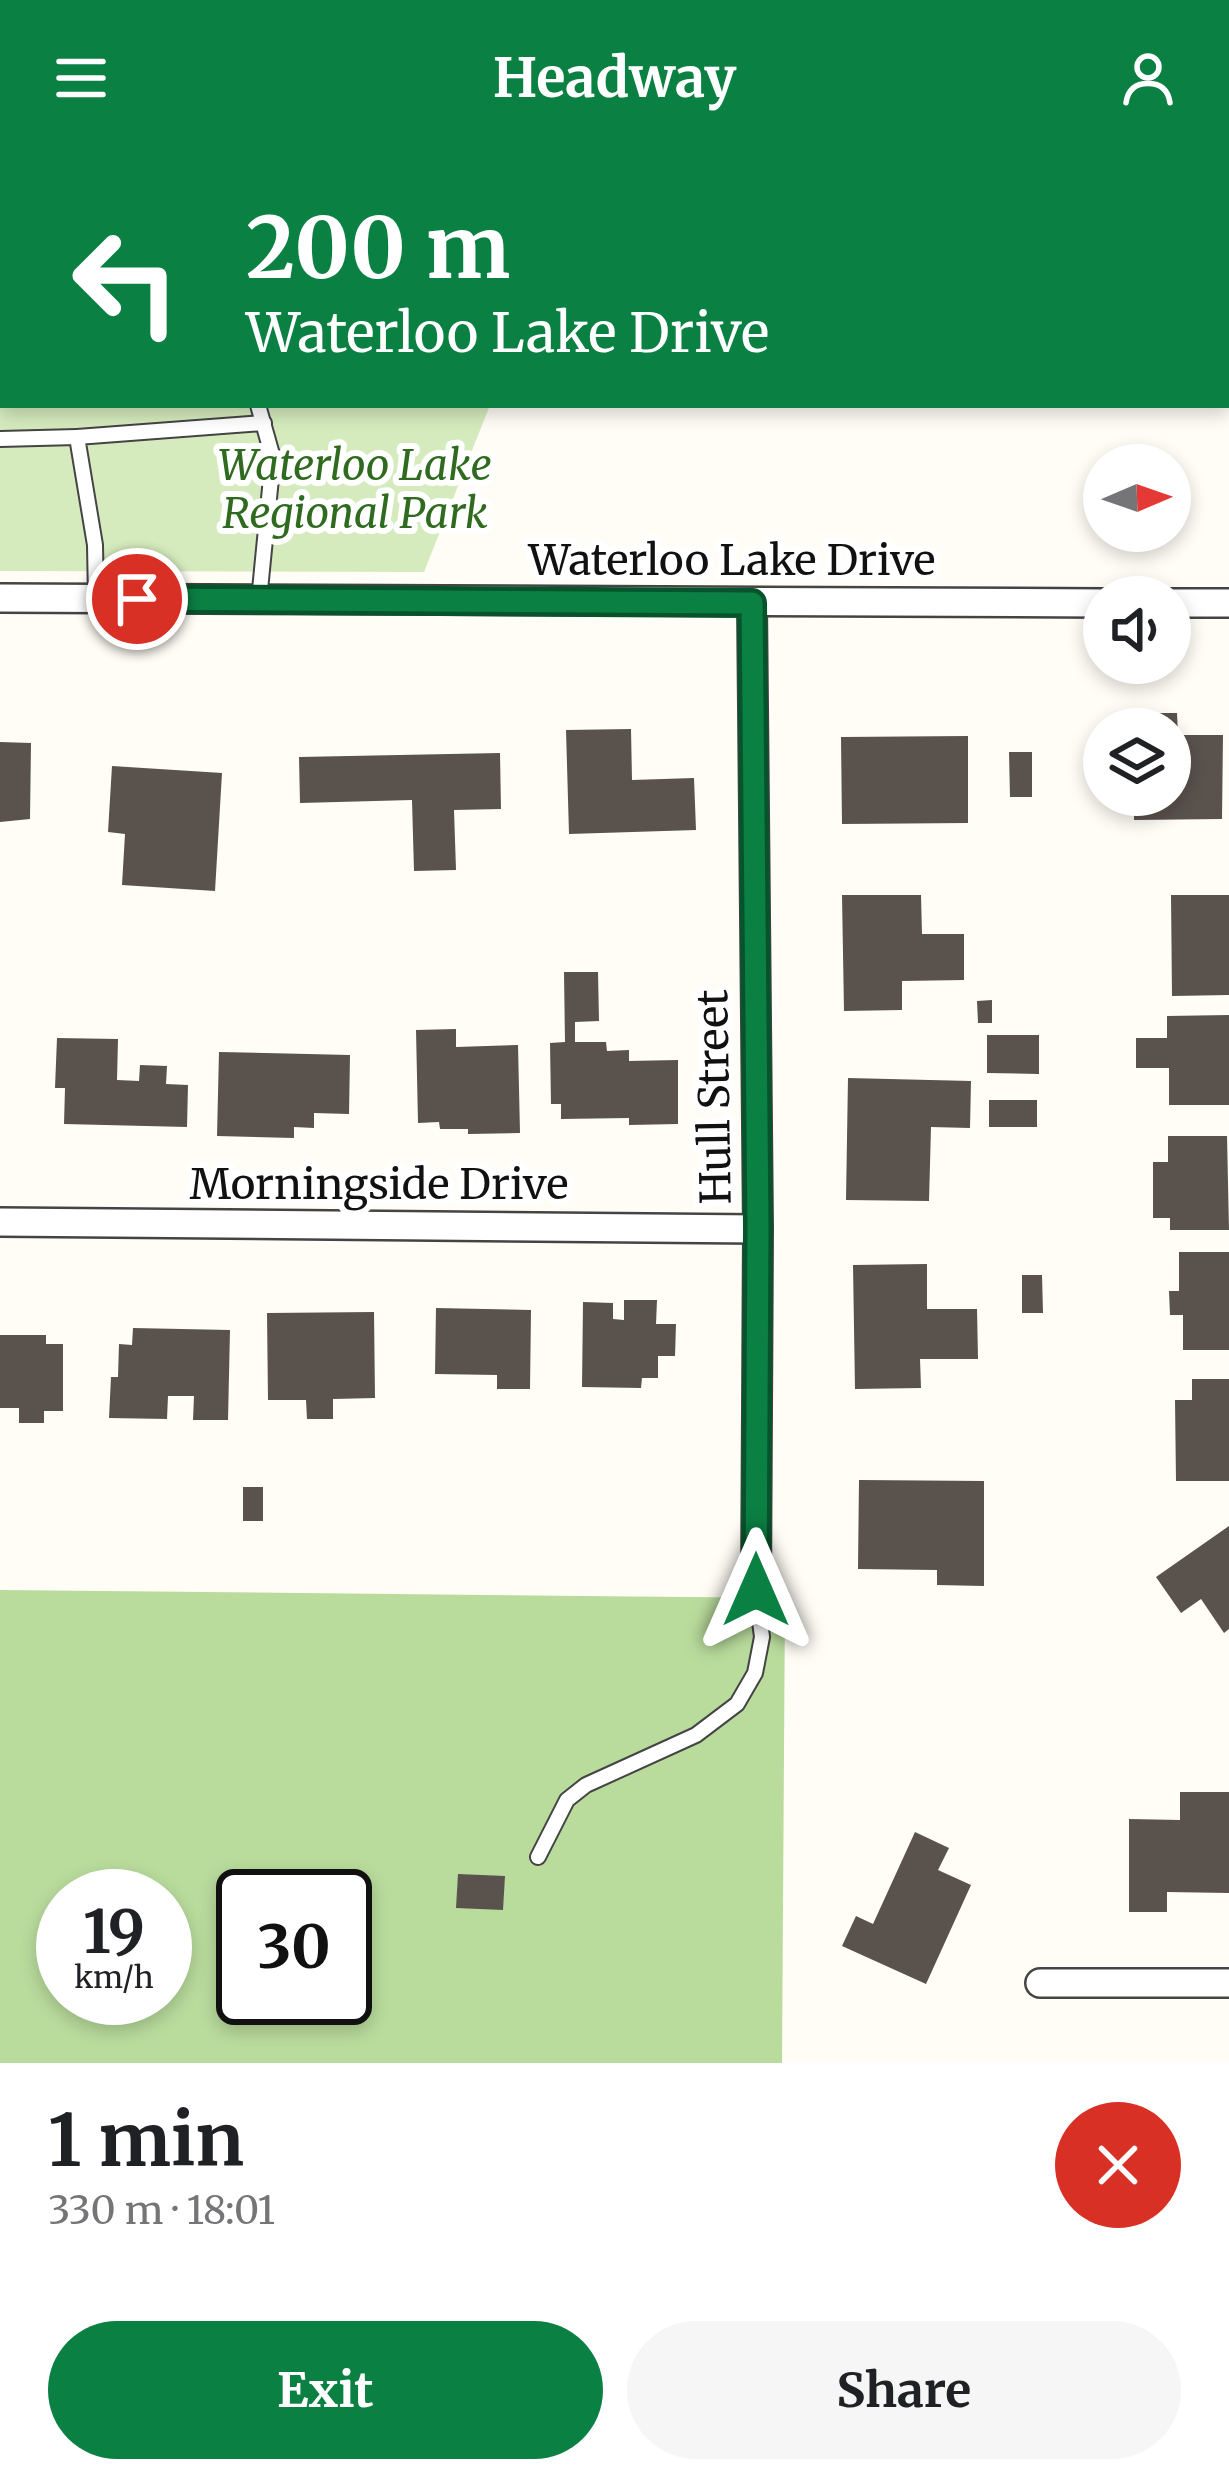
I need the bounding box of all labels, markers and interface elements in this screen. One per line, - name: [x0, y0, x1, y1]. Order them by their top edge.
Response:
- text: Headway: [493, 44, 736, 112]
- icon: menu: [48, 45, 114, 111]
- icon: person: [1115, 45, 1181, 111]
- text: 200 m: [246, 195, 510, 301]
- icon: left: [48, 204, 204, 360]
- text: Waterloo Lake Drive: [246, 299, 769, 367]
- park label: Waterloo Lake Regional Park: [218, 439, 492, 539]
- north arrow: [1083, 444, 1191, 552]
- map controls: [1083, 444, 1191, 816]
- street label: Waterloo Lake Drive: [528, 534, 936, 586]
- pin: [86, 548, 188, 650]
- icon: arrive: [104, 566, 170, 632]
- button: sound: [1083, 576, 1191, 684]
- button: layers: [1083, 708, 1191, 816]
- street label: Hull Street: [686, 989, 742, 1205]
- street label: Morningside Drive: [190, 1158, 568, 1211]
- position arrow: [693, 1527, 819, 1653]
- speed limit sign: 30: [216, 1869, 372, 2025]
- text: 19: [83, 1894, 145, 1969]
- text: km/h: [74, 1958, 154, 1996]
- text: 1 min: [48, 2095, 244, 2186]
- button: close: [1055, 2102, 1181, 2228]
- text: 330 m · 18:01: [48, 2186, 275, 2235]
- button: Exit: [48, 2321, 603, 2459]
- button: Share: [627, 2321, 1181, 2459]

